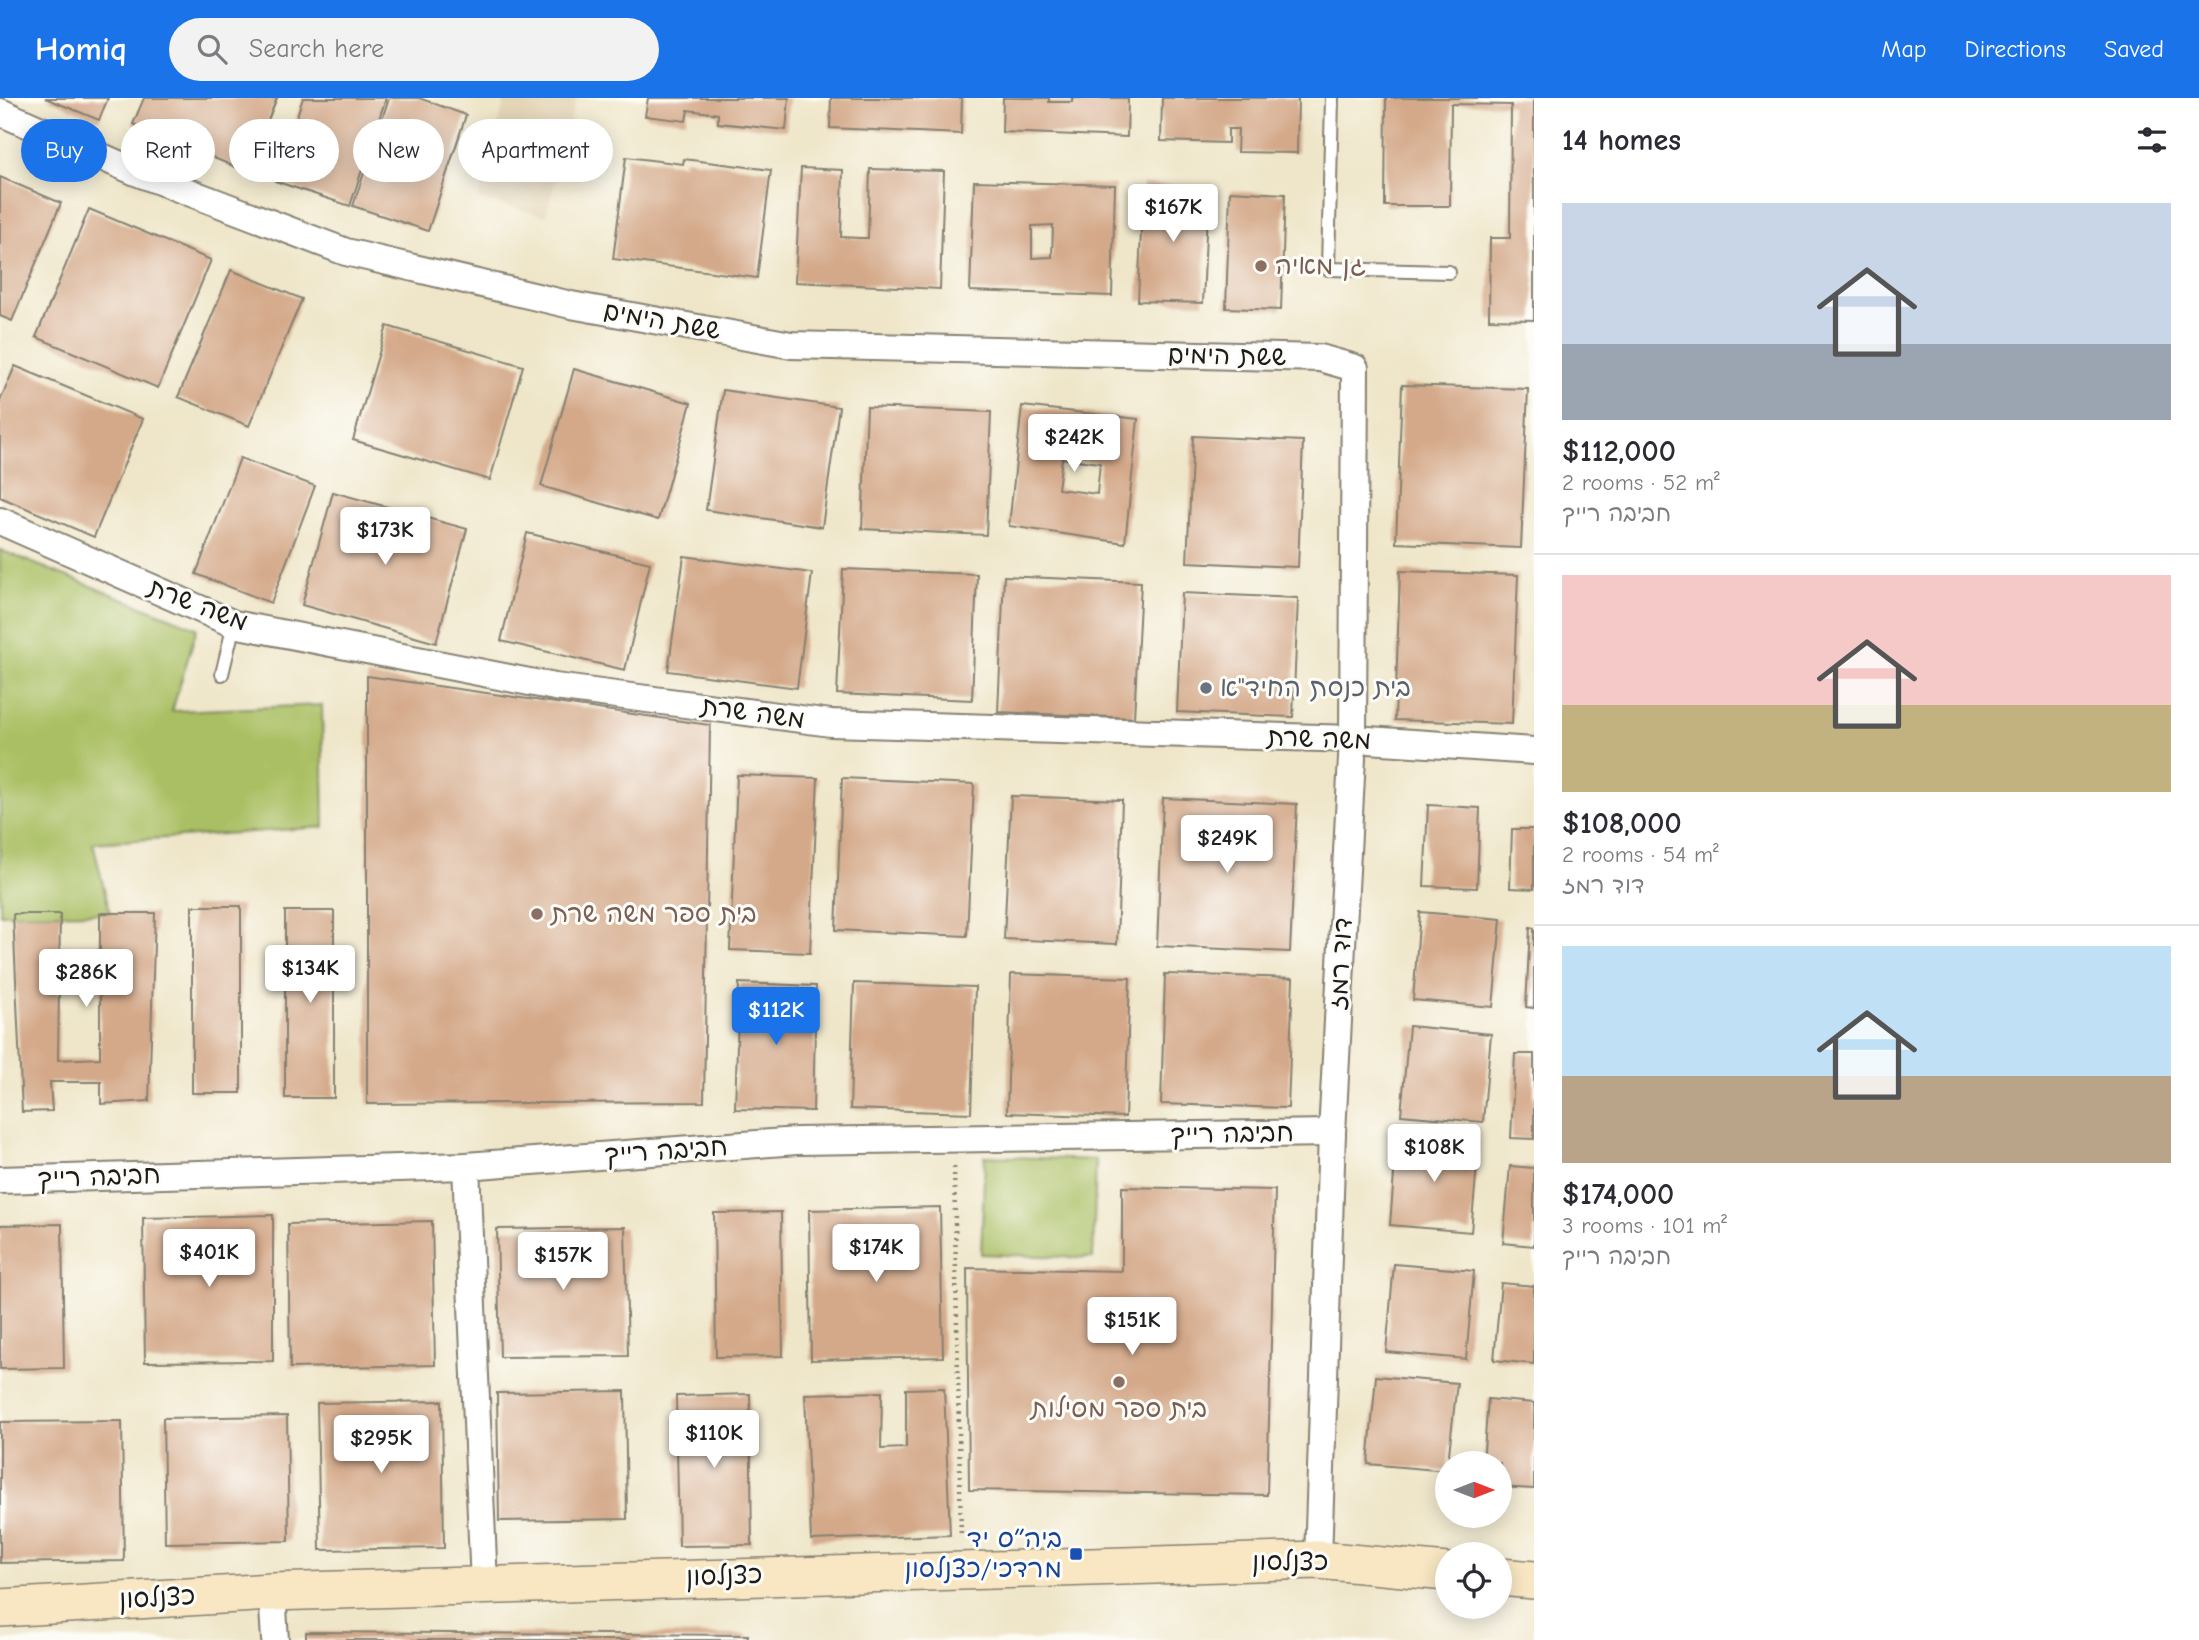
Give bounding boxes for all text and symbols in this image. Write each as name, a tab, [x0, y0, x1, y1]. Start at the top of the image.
search box	[169, 18, 659, 81]
text: Homiq	[35, 30, 127, 68]
icon: search	[193, 30, 231, 68]
text: Search here	[249, 34, 384, 64]
text: Map	[1881, 35, 1927, 63]
text: Directions	[1965, 35, 2066, 63]
text: Saved	[2104, 35, 2164, 63]
chip: Buy	[21, 119, 107, 182]
chip: Rent	[121, 119, 215, 182]
chip: Filters	[229, 119, 339, 182]
chip: New	[353, 119, 444, 182]
chip: Apartment	[458, 119, 613, 182]
icon: filters	[2133, 121, 2171, 159]
text: 14 homes	[1562, 123, 1681, 158]
pin: $167K	[1124, 184, 1222, 244]
text: $167K	[1144, 193, 1202, 220]
icon: home	[1804, 249, 1930, 375]
place label: גן מאיה	[1275, 251, 1366, 281]
marker: גן מאיה	[1253, 258, 1269, 274]
street label: ששת הימים	[601, 296, 723, 346]
street label: ששת הימים	[1167, 340, 1287, 372]
pin: $242K	[1025, 414, 1123, 474]
text: $242K	[1044, 423, 1104, 450]
text: $112,000	[1562, 434, 1676, 469]
text: 2 rooms · 52 m²	[1562, 469, 1720, 496]
text: חביבה רייך	[1562, 500, 1671, 527]
pin: $173K	[336, 508, 434, 567]
text: $173K	[356, 516, 414, 543]
street label: משה שרת	[142, 572, 252, 638]
icon: home	[1804, 621, 1930, 747]
place label: בית כנסת החיד"א	[1220, 673, 1411, 703]
marker: בית כנסת החיד"א	[1198, 680, 1214, 696]
street label: משה שרת	[697, 691, 807, 735]
street label: משה שרת	[1264, 722, 1372, 756]
text: $108,000	[1562, 806, 1682, 841]
pin: $249K	[1178, 816, 1276, 875]
text: $249K	[1197, 824, 1257, 851]
text: 2 rooms · 54 m²	[1562, 841, 1719, 868]
text: דוד רמז	[1562, 872, 1644, 899]
place label: בית ספר משה שרת	[549, 899, 757, 929]
marker: בית ספר משה שרת	[529, 906, 545, 922]
street label: דוד רמז	[1324, 917, 1358, 1011]
pin: $134K	[261, 946, 359, 1005]
pin: $286K	[37, 950, 135, 1009]
text: $134K	[281, 954, 339, 981]
text: $286K	[55, 958, 117, 985]
pin: $112K	[727, 988, 825, 1047]
icon: home	[1804, 992, 1930, 1118]
text: $112K	[748, 996, 804, 1023]
street label: חביבה רייך	[1170, 1118, 1294, 1151]
pin: $108K	[1385, 1124, 1483, 1184]
street label: חביבה רייך	[603, 1132, 729, 1171]
text: $108K	[1404, 1133, 1464, 1160]
street label: חביבה רייך	[37, 1160, 161, 1195]
text: $174,000	[1562, 1177, 1674, 1212]
text: 3 rooms · 101 m²	[1562, 1212, 1727, 1239]
pin: $174K	[827, 1224, 925, 1284]
pin: $401K	[160, 1230, 258, 1289]
pin: $157K	[514, 1232, 612, 1292]
text: $174K	[848, 1233, 904, 1260]
text: $401K	[179, 1238, 239, 1265]
text: $157K	[534, 1241, 592, 1268]
text: חביבה רייך	[1562, 1243, 1671, 1270]
pin: $151K	[1083, 1298, 1181, 1357]
text: $151K	[1103, 1306, 1161, 1333]
marker: בית ספר מסילות	[1111, 1374, 1127, 1390]
place label: בית ספר מסילות	[1029, 1394, 1207, 1424]
pin: $110K	[665, 1410, 763, 1470]
pin: $295K	[332, 1416, 430, 1475]
text: $110K	[685, 1419, 743, 1446]
text: $295K	[350, 1424, 412, 1451]
north arrow	[1435, 1451, 1512, 1528]
map controls	[1435, 1451, 1512, 1619]
place label: ביה״ס יד מרדכי/כצנלסון	[904, 1524, 1062, 1584]
button: locate	[1435, 1542, 1512, 1619]
marker: ביה״ס יד מרדכי/כצנלסון	[1068, 1546, 1084, 1562]
street label: כצנלסון	[1252, 1547, 1328, 1577]
street label: כצנלסון	[685, 1560, 763, 1592]
street label: כצנלסון	[118, 1581, 196, 1615]

